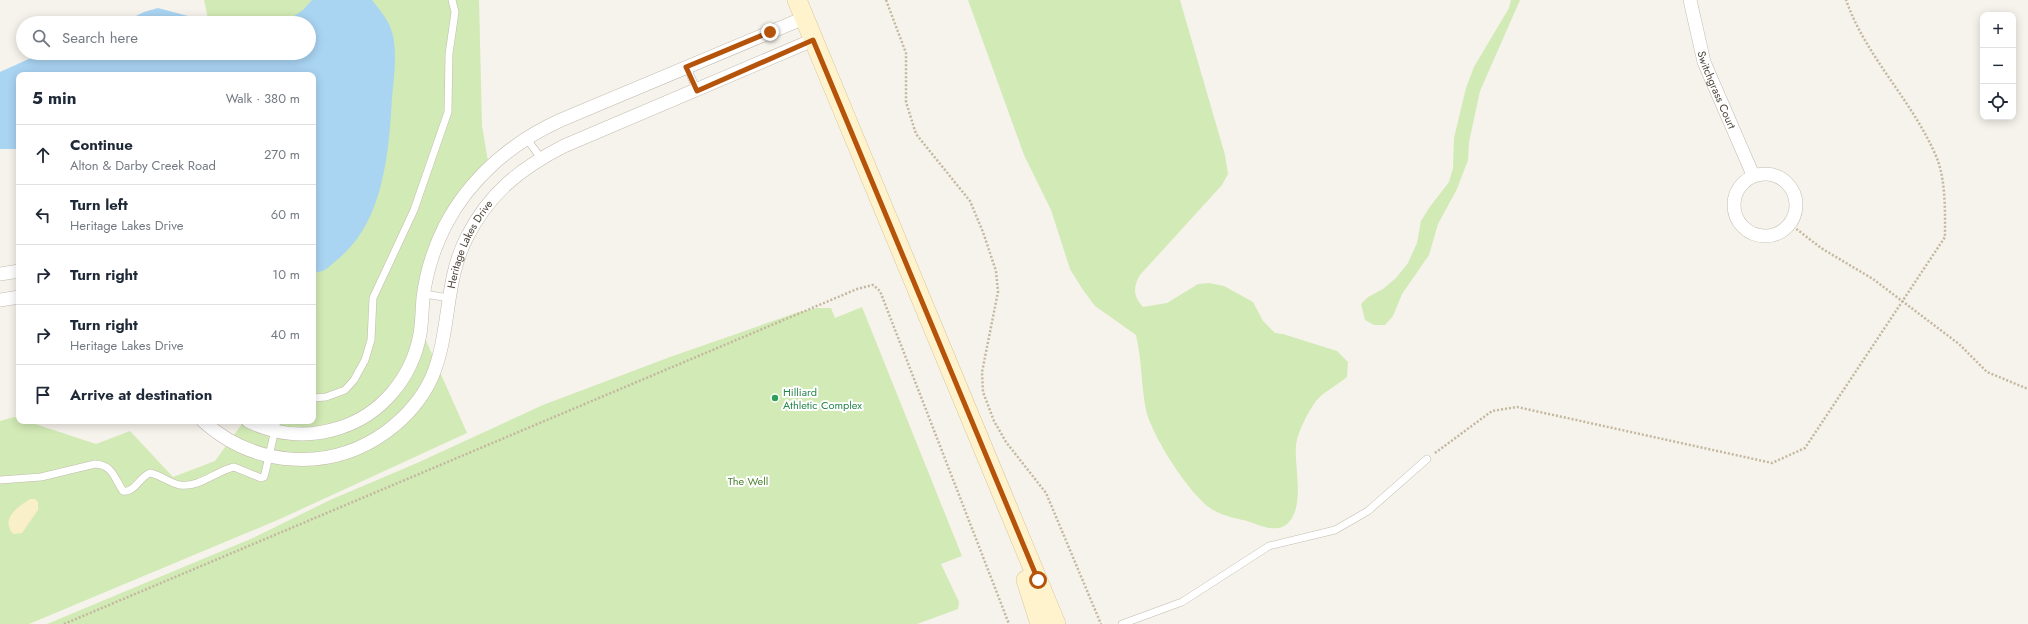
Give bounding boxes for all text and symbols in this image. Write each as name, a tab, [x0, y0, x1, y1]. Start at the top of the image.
map controls	[1980, 12, 2016, 120]
button: +	[1980, 12, 2016, 48]
search box	[16, 16, 316, 60]
route end	[761, 23, 779, 41]
icon: search	[30, 27, 52, 49]
text: Search here	[62, 27, 138, 49]
button: −	[1980, 48, 2016, 84]
street label: Switchgrass Court	[1694, 49, 1740, 132]
button: locate	[1980, 84, 2016, 120]
text: 5 min	[32, 86, 76, 110]
text: Walk · 380 m	[226, 89, 300, 108]
text: Continue	[70, 134, 133, 156]
icon: ahead	[32, 144, 54, 166]
text: 270 m	[264, 145, 300, 164]
text: Alton & Darby Creek Road	[70, 156, 216, 175]
text: Turn left	[70, 194, 128, 216]
street label: Heritage Lakes Drive	[443, 196, 496, 290]
icon: left	[32, 204, 54, 226]
text: 60 m	[271, 205, 300, 224]
text: Heritage Lakes Drive	[70, 216, 184, 235]
icon: right	[32, 264, 54, 286]
text: Turn right	[70, 264, 138, 286]
text: 10 m	[272, 265, 300, 284]
text: Turn right	[70, 314, 138, 336]
icon: right	[32, 324, 54, 346]
text: 40 m	[271, 325, 300, 344]
text: Heritage Lakes Drive	[70, 336, 184, 355]
icon: arrive	[32, 384, 54, 406]
text: Arrive at destination	[70, 384, 212, 406]
place label: Hilliard Athletic Complex	[783, 384, 862, 413]
marker: Hilliard Athletic Complex	[770, 393, 780, 403]
park label: The Well	[728, 473, 768, 489]
route start	[1029, 571, 1047, 589]

